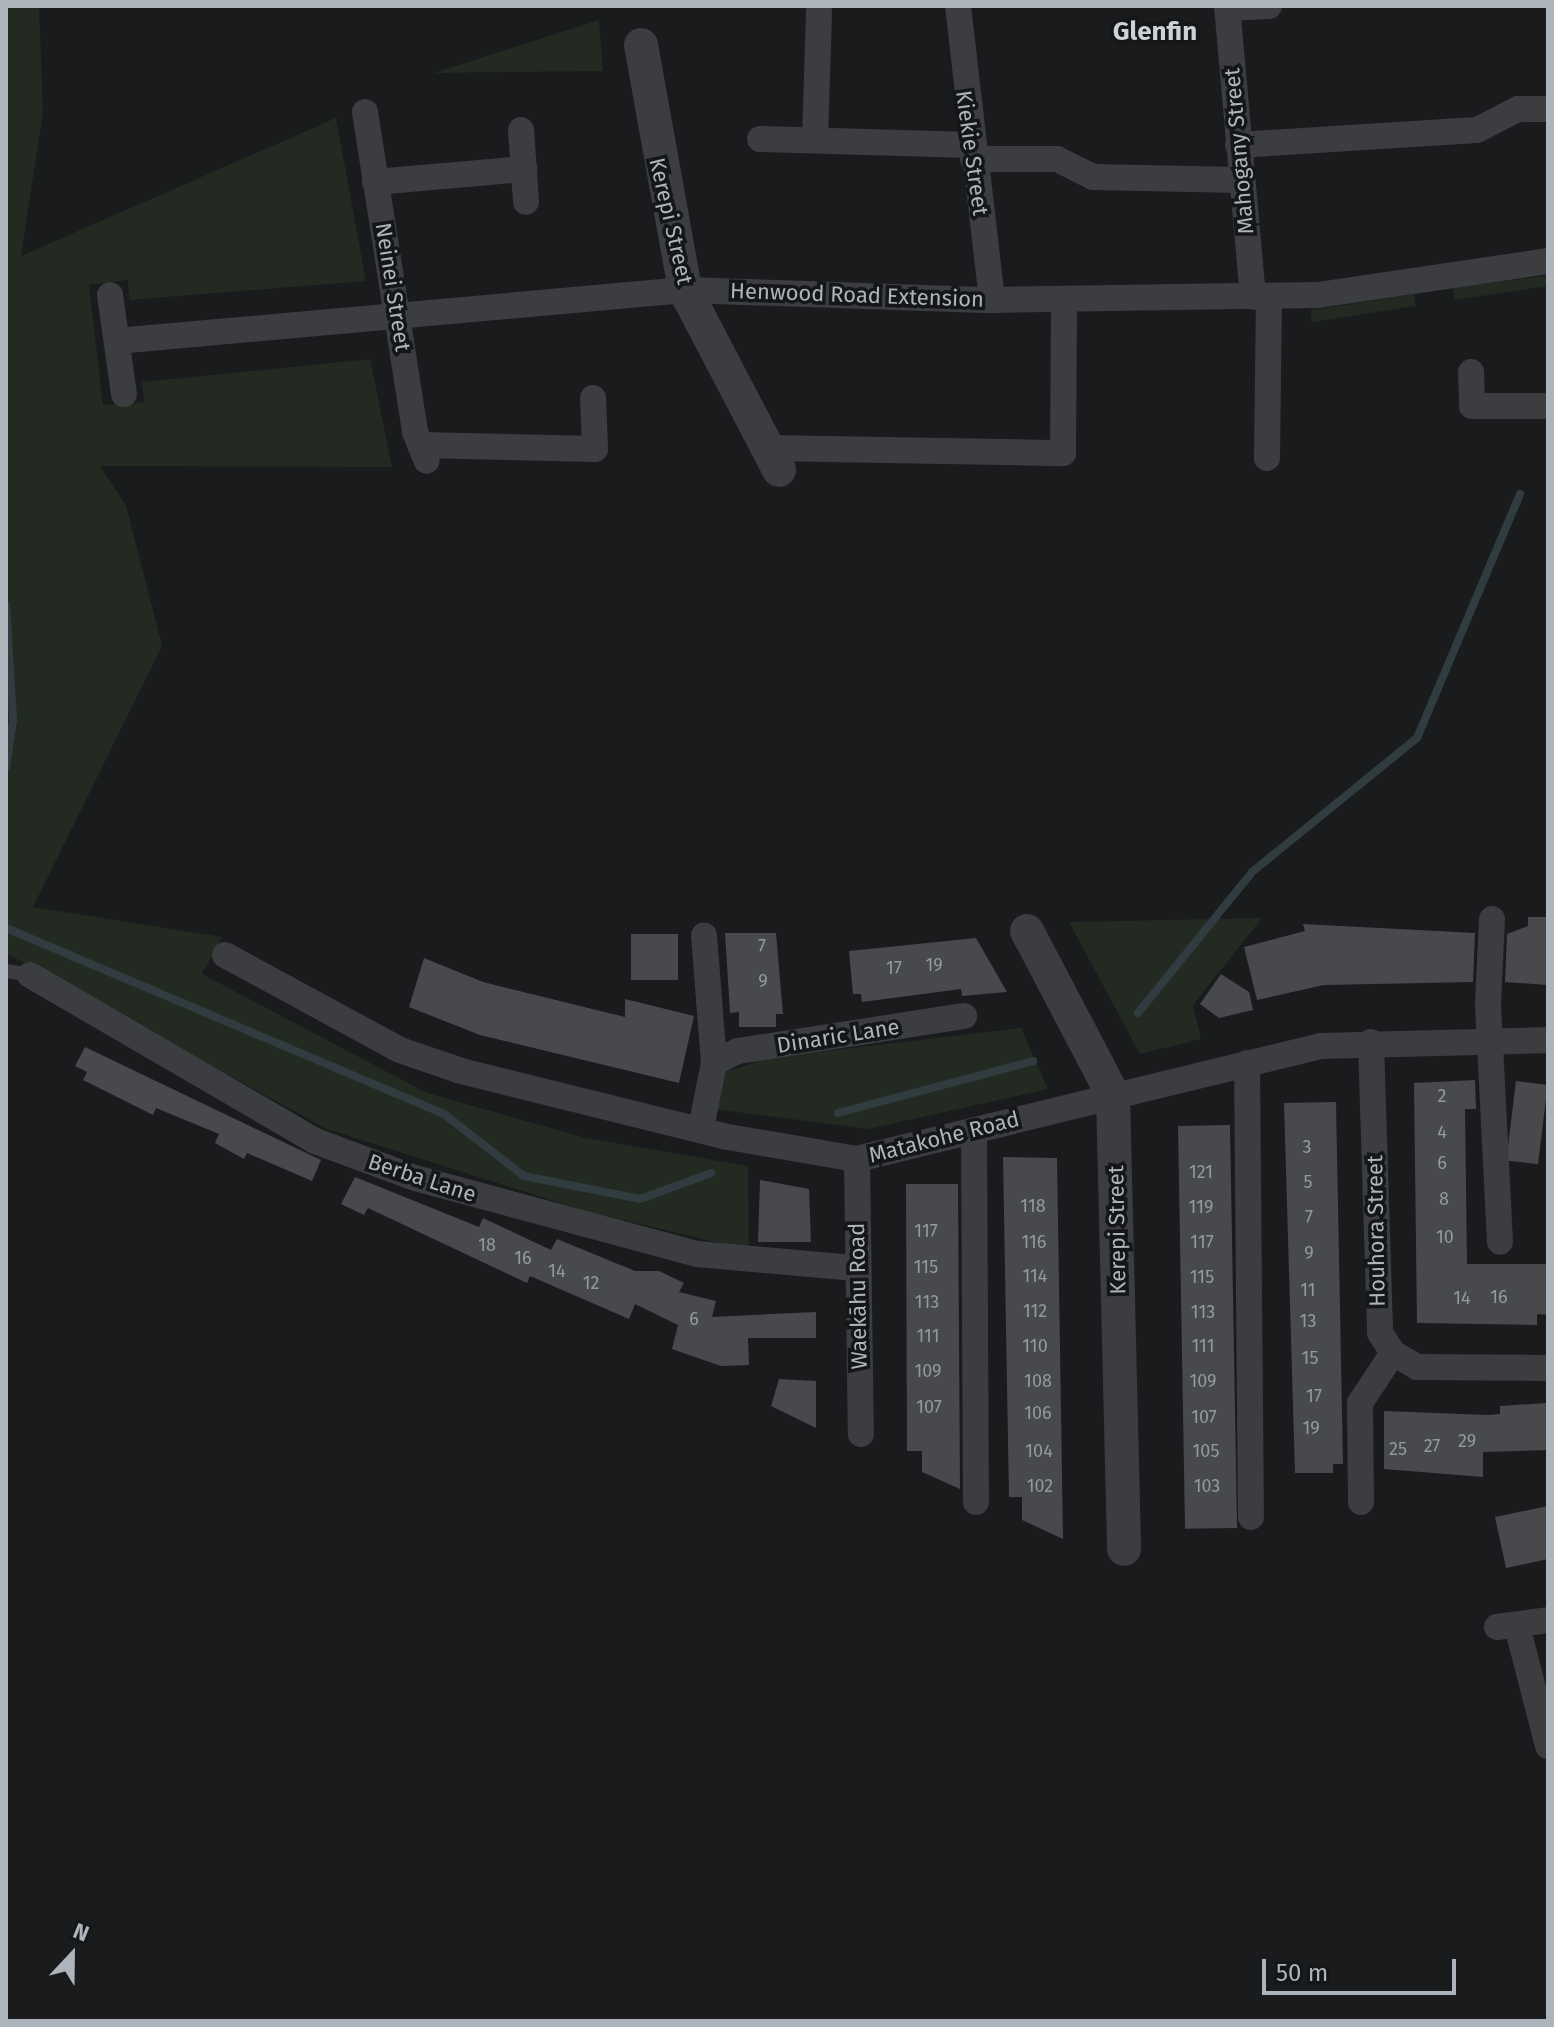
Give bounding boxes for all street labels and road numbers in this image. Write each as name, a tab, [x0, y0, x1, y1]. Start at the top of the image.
street label: Mahogany Street	[1219, 67, 1259, 235]
street label: Kiekie Street	[950, 89, 994, 217]
street label: Kerepi Street	[644, 155, 698, 287]
street label: Neinei Street	[370, 221, 416, 353]
street label: Henwood Road Extension	[730, 277, 984, 313]
street label: Dinaric Lane	[775, 1013, 901, 1059]
street label: Matakohe Road	[866, 1106, 1022, 1168]
street label: Berba Lane	[365, 1148, 479, 1208]
street label: Houhora Street	[1361, 1155, 1391, 1307]
street label: Kerepi Street	[1103, 1165, 1131, 1295]
street label: Waekāhu Road	[844, 1222, 872, 1370]

